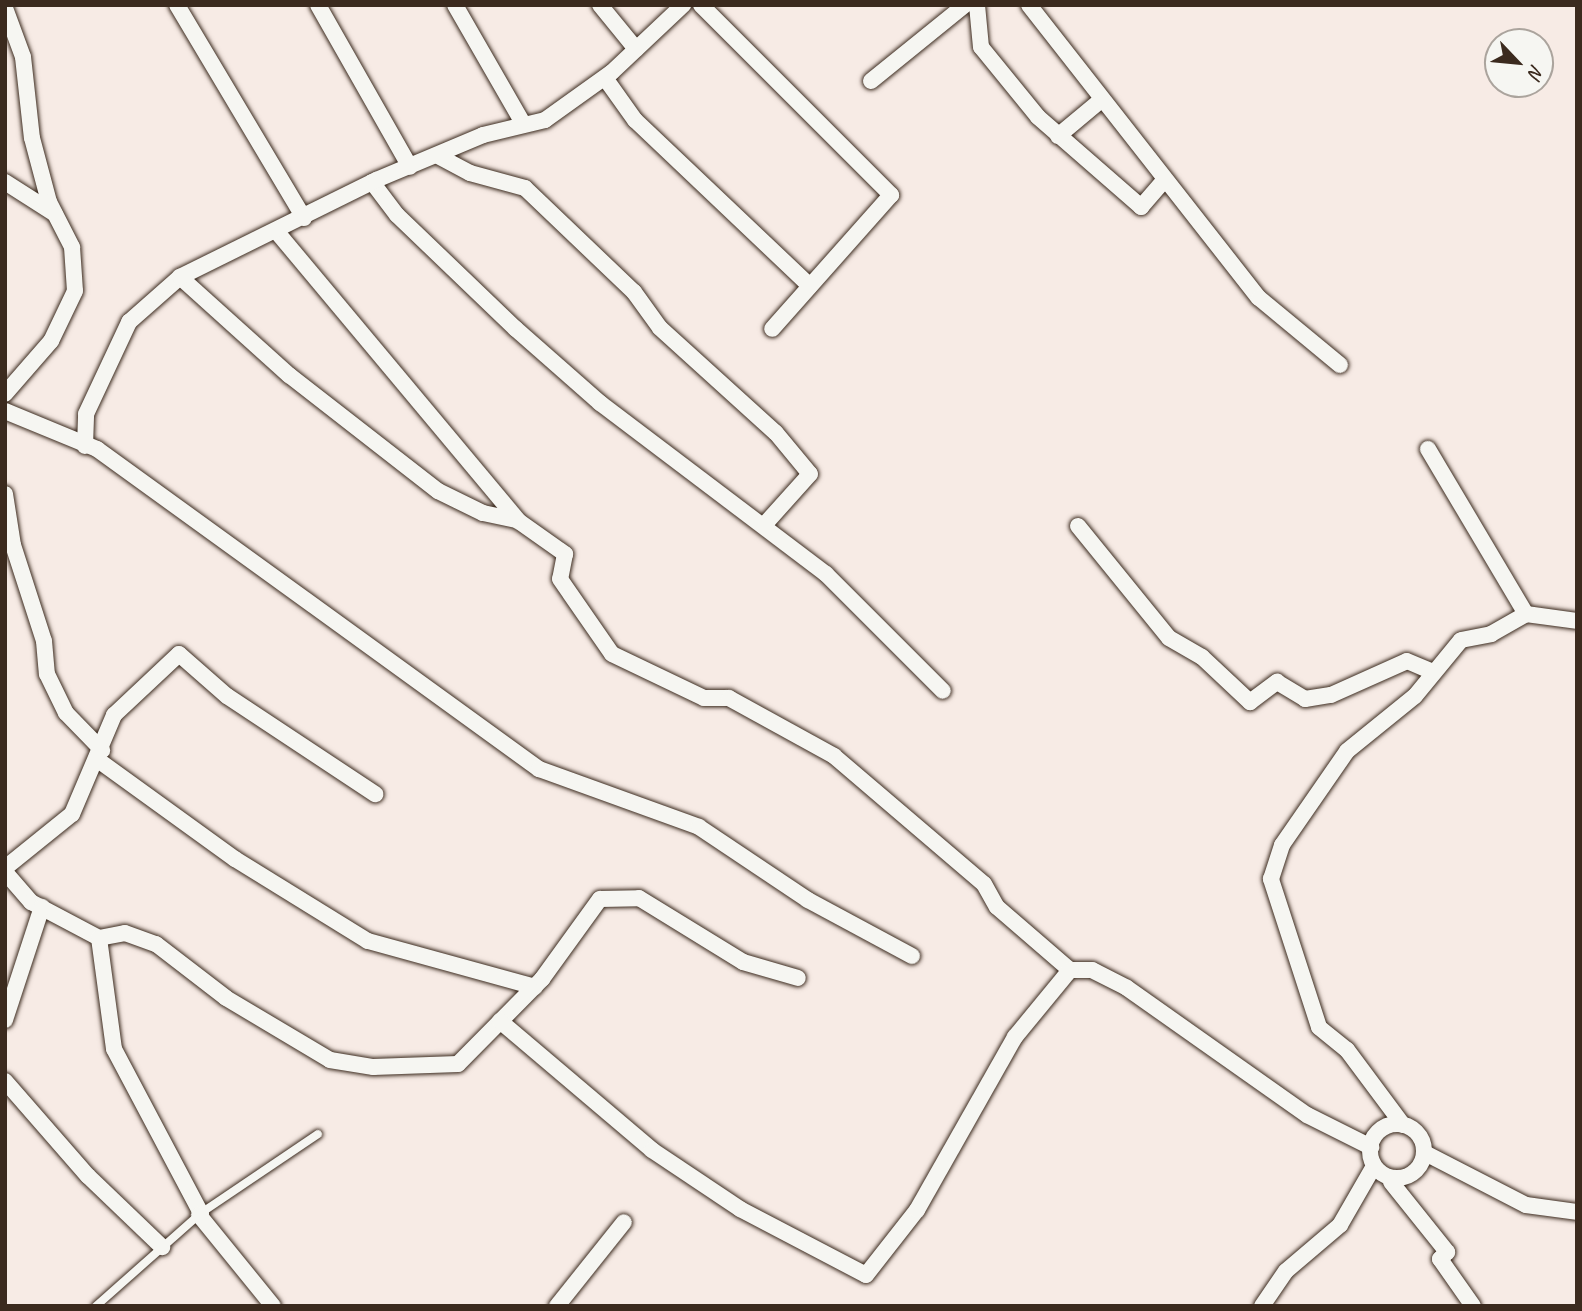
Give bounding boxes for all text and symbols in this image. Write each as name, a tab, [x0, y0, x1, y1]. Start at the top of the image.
north arrow	[1484, 28, 1554, 98]
text: N	[1523, 61, 1549, 82]

